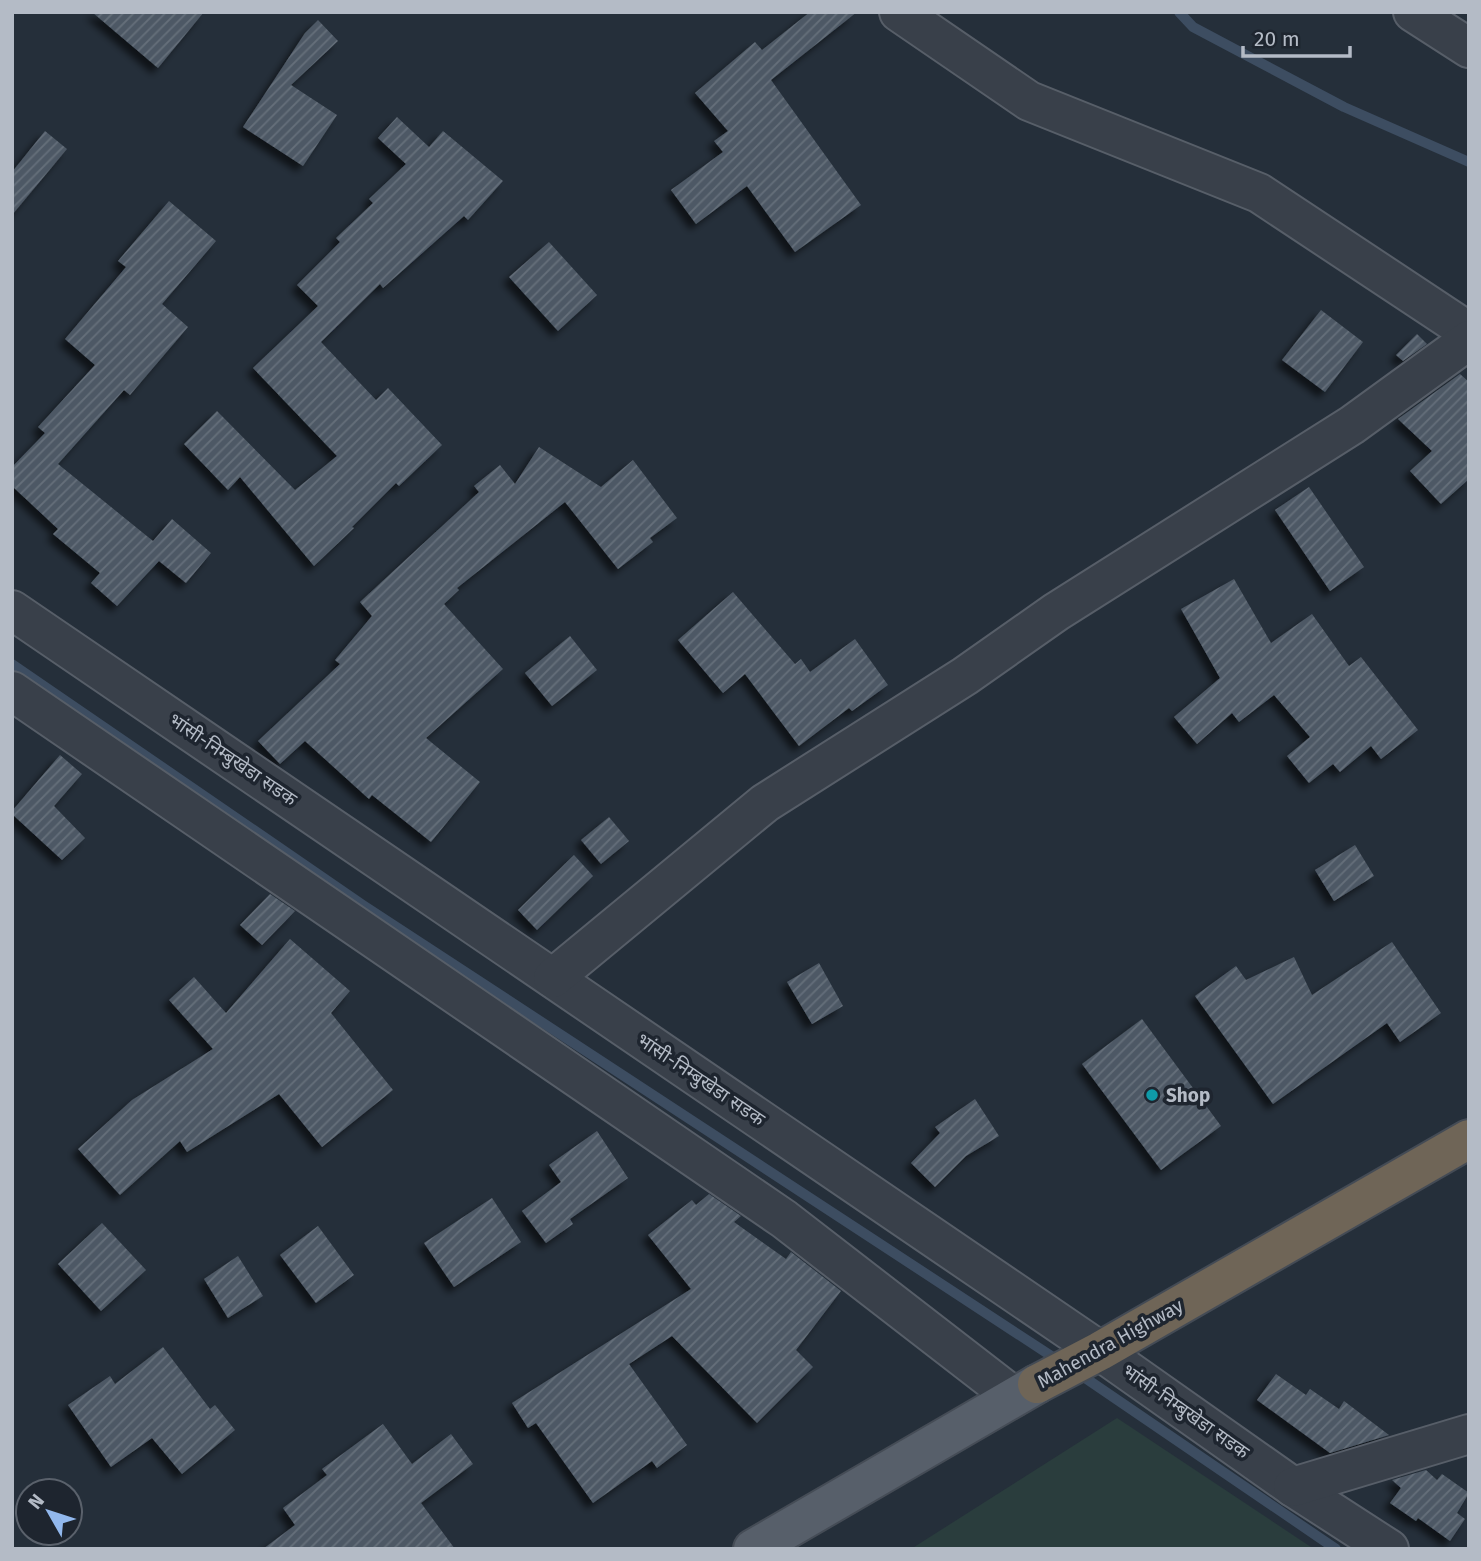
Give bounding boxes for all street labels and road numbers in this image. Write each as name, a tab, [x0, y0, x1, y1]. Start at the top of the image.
street label: भांसी-निम्बुखेडा सडक	[164, 708, 301, 812]
street label: भांसी-निम्बुखेडा सडक	[632, 1028, 769, 1132]
street label: Mahendra Highway	[1033, 1293, 1188, 1393]
street label: भांसी-निम्बुखेडा सडक	[1117, 1359, 1254, 1465]

